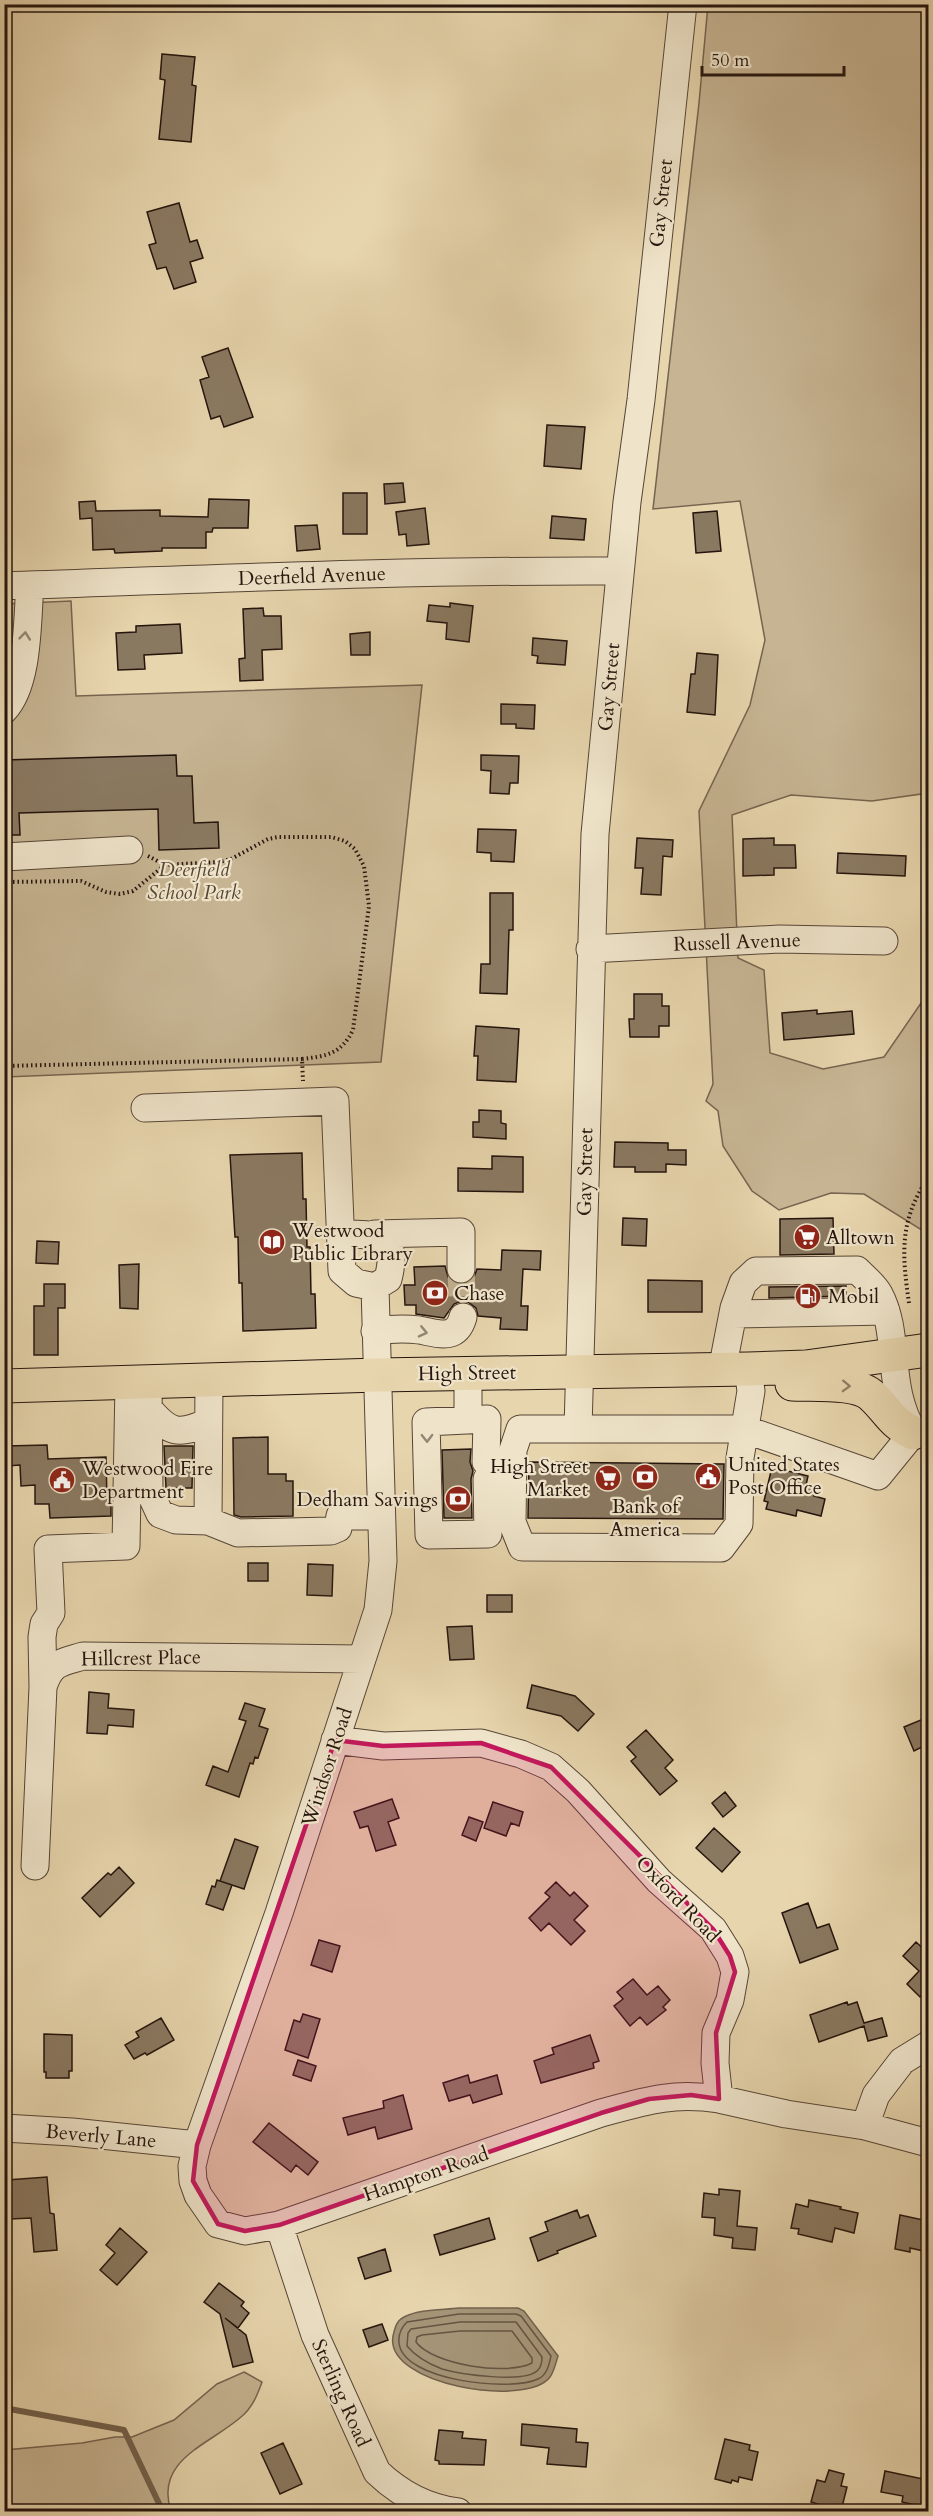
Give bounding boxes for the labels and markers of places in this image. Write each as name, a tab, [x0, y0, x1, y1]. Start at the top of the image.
place label: Westwood Public Library	[291, 1217, 413, 1267]
supermarket icon: Alltown	[792, 1222, 822, 1252]
place label: Alltown	[826, 1224, 896, 1251]
library icon: Westwood Public Library	[257, 1227, 287, 1257]
bank icon: Chase	[420, 1278, 450, 1308]
place label: Chase	[454, 1280, 505, 1307]
fuel station icon: Mobil	[793, 1281, 823, 1311]
place label: Mobil	[828, 1283, 879, 1310]
place label: United States Post Office	[728, 1451, 840, 1501]
place label: High Street Market	[490, 1453, 589, 1503]
place label: Westwood Fire Department	[81, 1455, 213, 1505]
public building icon: United States Post Office	[693, 1461, 723, 1491]
bank icon: Bank of America	[630, 1462, 660, 1492]
supermarket icon: High Street Market	[593, 1463, 623, 1493]
public building icon: Westwood Fire Department	[47, 1465, 77, 1495]
bank icon: Dedham Savings	[443, 1484, 473, 1514]
place label: Dedham Savings	[296, 1486, 438, 1513]
place label: Bank of America	[610, 1493, 681, 1543]

